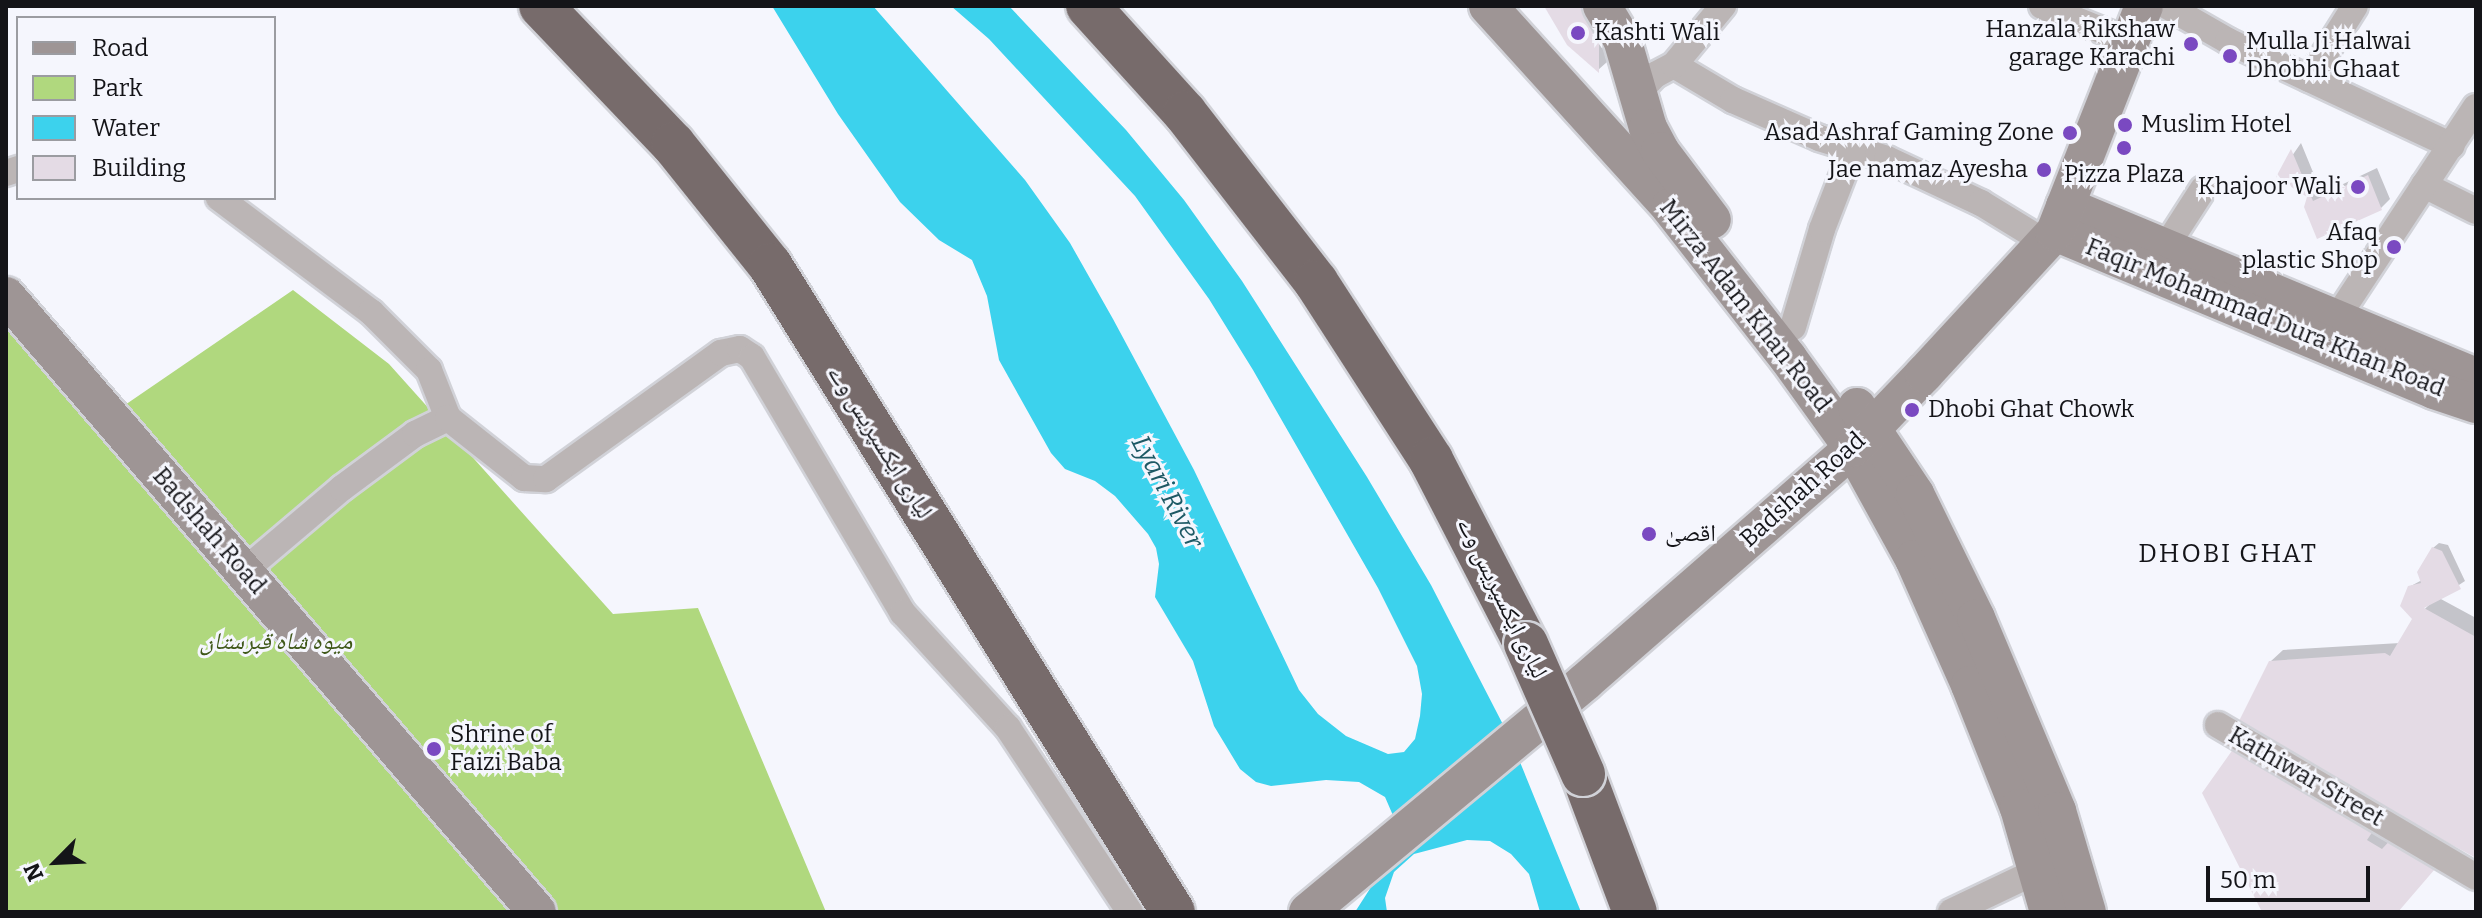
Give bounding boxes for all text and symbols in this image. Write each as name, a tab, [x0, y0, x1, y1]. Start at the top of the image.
legend	[16, 16, 276, 200]
place label: Hanzala Rikshaw garage Karachi	[1985, 16, 2175, 72]
place label: Kashti Wali	[1594, 19, 1720, 47]
marker: Kashti Wali	[1569, 24, 1587, 42]
place label: Mulla Ji Halwai Dhobhi Ghaat	[2246, 28, 2411, 84]
text: Road	[92, 34, 148, 62]
marker: Hanzala Rikshaw garage Karachi	[2182, 35, 2200, 53]
marker: Mulla Ji Halwai Dhobhi Ghaat	[2221, 47, 2239, 65]
text: Park	[92, 74, 143, 102]
place label: Muslim Hotel	[2141, 111, 2291, 139]
text: Water	[92, 114, 160, 142]
marker: Muslim Hotel	[2116, 116, 2134, 134]
place label: Asad Ashraf Gaming Zone	[1764, 119, 2054, 147]
marker: Asad Ashraf Gaming Zone	[2061, 124, 2079, 142]
marker: Pizza Plaza	[2115, 139, 2133, 157]
text: Building	[92, 154, 186, 182]
place label: Jae namaz Ayesha	[1828, 156, 2028, 184]
marker: Jae namaz Ayesha	[2035, 161, 2053, 179]
place label: Pizza Plaza	[2064, 161, 2184, 189]
place label: Khajoor Wali	[2198, 173, 2342, 201]
marker: Khajoor Wali	[2349, 178, 2367, 196]
street label: Mirza Adam Khan Road	[1653, 194, 1837, 418]
place label: Afaq plastic Shop	[2242, 219, 2378, 275]
street label: Faqir Mohammad Dura Khan Road	[2081, 233, 2449, 403]
marker: Afaq plastic Shop	[2385, 238, 2403, 256]
street label: لیاری ایکسپریس وے	[821, 360, 939, 524]
place label: Dhobi Ghat Chowk	[1928, 396, 2134, 424]
marker: Dhobi Ghat Chowk	[1903, 401, 1921, 419]
street label: Badshah Road	[1735, 426, 1871, 554]
water label: Lyari River	[1124, 430, 1210, 554]
street label: Badshah Road	[146, 462, 272, 600]
street label: لیاری ایکسپریس وے	[1451, 513, 1553, 683]
place label: اقصیٰ	[1665, 520, 1716, 548]
marker: اقصیٰ	[1640, 525, 1658, 543]
district label: DHOBI GHAT	[2138, 538, 2318, 570]
park label: میوہ شاہ قبرستان	[200, 628, 352, 656]
place label: Shrine of Faizi Baba	[450, 721, 562, 777]
street label: Kathiwar Street	[2223, 721, 2389, 833]
marker: Shrine of Faizi Baba	[425, 740, 443, 758]
north arrow	[16, 822, 96, 902]
scale bar	[2210, 850, 2374, 900]
text: N	[18, 859, 49, 885]
text: 50 m	[2220, 866, 2276, 894]

